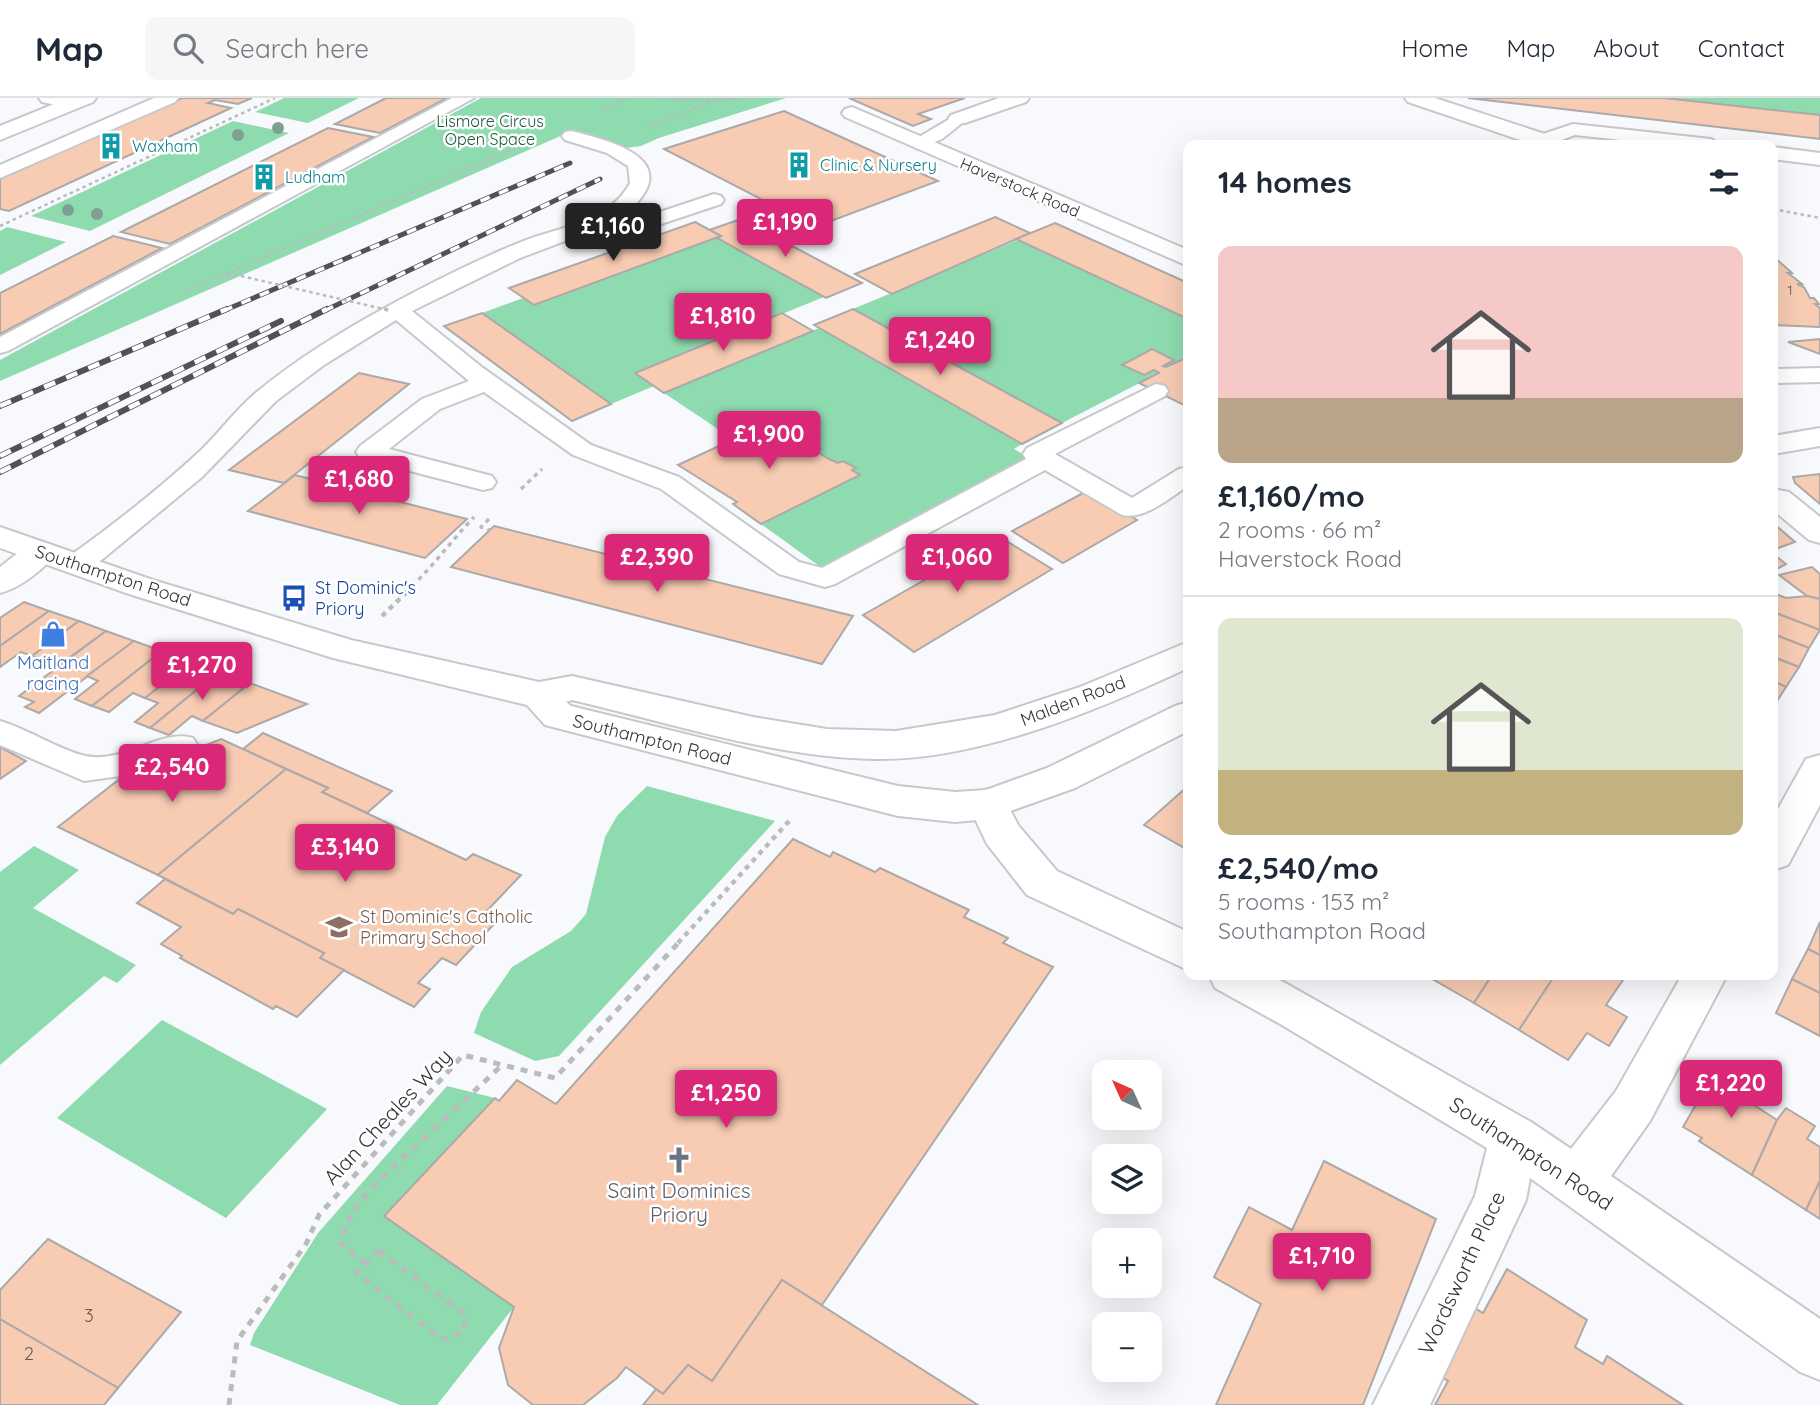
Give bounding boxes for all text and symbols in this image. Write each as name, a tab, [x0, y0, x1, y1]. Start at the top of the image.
search box	[145, 17, 635, 80]
text: Map	[35, 28, 103, 69]
icon: search	[169, 29, 207, 67]
text: Search here	[225, 32, 369, 65]
text: Home	[1401, 33, 1468, 63]
text: Map	[1506, 33, 1555, 63]
text: About	[1593, 33, 1660, 63]
text: Contact	[1698, 33, 1785, 63]
park label: Lismore Circus Open Space	[436, 111, 544, 149]
building icon: Waxham	[96, 131, 126, 161]
place label: Waxham	[132, 136, 198, 156]
building icon: Clinic & Nursery	[784, 150, 814, 180]
street label: Haverstock Road	[957, 153, 1083, 221]
place label: Clinic & Nursery	[820, 155, 937, 175]
building icon: Ludham	[249, 162, 279, 192]
text: 14 homes	[1218, 163, 1352, 201]
icon: filters	[1705, 163, 1743, 201]
place label: Ludham	[285, 167, 346, 187]
pin: £1,190	[728, 200, 842, 259]
pin: £1,160	[556, 204, 670, 263]
text: £1,190	[753, 207, 817, 236]
text: £1,160	[581, 211, 645, 240]
house number: 1	[1787, 281, 1793, 299]
icon: home	[1418, 292, 1544, 418]
pin: £1,810	[666, 294, 780, 353]
text: £1,810	[690, 301, 756, 330]
pin: £1,240	[883, 317, 997, 377]
text: £1,240	[905, 325, 975, 354]
pin: £1,900	[712, 412, 826, 471]
text: £1,900	[734, 419, 804, 448]
pin: £1,680	[302, 456, 416, 516]
text: £1,680	[324, 464, 394, 493]
text: £1,160/mo	[1218, 477, 1365, 515]
text: 2 rooms · 66 m²	[1218, 515, 1381, 544]
pin: £2,390	[600, 534, 714, 594]
pin: £1,060	[900, 534, 1014, 594]
street label: Southampton Road	[32, 539, 194, 612]
text: £2,390	[620, 542, 694, 571]
text: £1,060	[922, 542, 992, 571]
text: Haverstock Road	[1218, 544, 1402, 573]
place label: St Dominic's Priory	[315, 576, 416, 620]
bus stop icon: St Dominic's Priory	[279, 583, 309, 613]
shop icon: Maitland racing	[38, 619, 68, 649]
pin: £1,270	[145, 642, 259, 702]
text: £1,270	[167, 650, 237, 679]
place label: Maitland racing	[17, 651, 89, 695]
icon: home	[1418, 664, 1544, 790]
street label: Malden Road	[1017, 670, 1129, 731]
street label: Southampton Road	[570, 709, 734, 770]
pin: £2,540	[115, 744, 229, 804]
text: £2,540	[135, 752, 209, 781]
pin: £3,140	[288, 824, 402, 884]
text: £3,140	[311, 832, 379, 861]
text: £2,540/mo	[1218, 849, 1379, 887]
text: 5 rooms · 153 m²	[1218, 887, 1389, 916]
place label: St Dominic's Catholic Primary School	[360, 905, 533, 949]
school or university icon: St Dominic's Catholic Primary School	[324, 912, 354, 942]
text: Southampton Road	[1218, 916, 1426, 945]
street label: Alan Cheales Way	[318, 1043, 457, 1190]
north arrow	[1092, 1060, 1162, 1130]
map controls	[1092, 1060, 1162, 1382]
pin: £1,220	[1674, 1060, 1788, 1120]
text: £1,220	[1696, 1068, 1766, 1097]
pin: £1,250	[669, 1070, 783, 1130]
text: £1,250	[691, 1078, 761, 1107]
street label: Southampton Road	[1445, 1091, 1618, 1216]
button: layers	[1092, 1144, 1162, 1214]
church icon: Saint Dominics Priory	[664, 1145, 694, 1175]
place label: Saint Dominics Priory	[608, 1177, 750, 1227]
street label: Wordsworth Place	[1412, 1187, 1510, 1358]
button: +	[1092, 1228, 1162, 1298]
pin: £1,710	[1265, 1234, 1379, 1293]
text: £1,710	[1289, 1241, 1355, 1270]
house number: 3	[84, 1304, 94, 1327]
button: −	[1092, 1312, 1162, 1382]
house number: 2	[24, 1342, 34, 1365]

